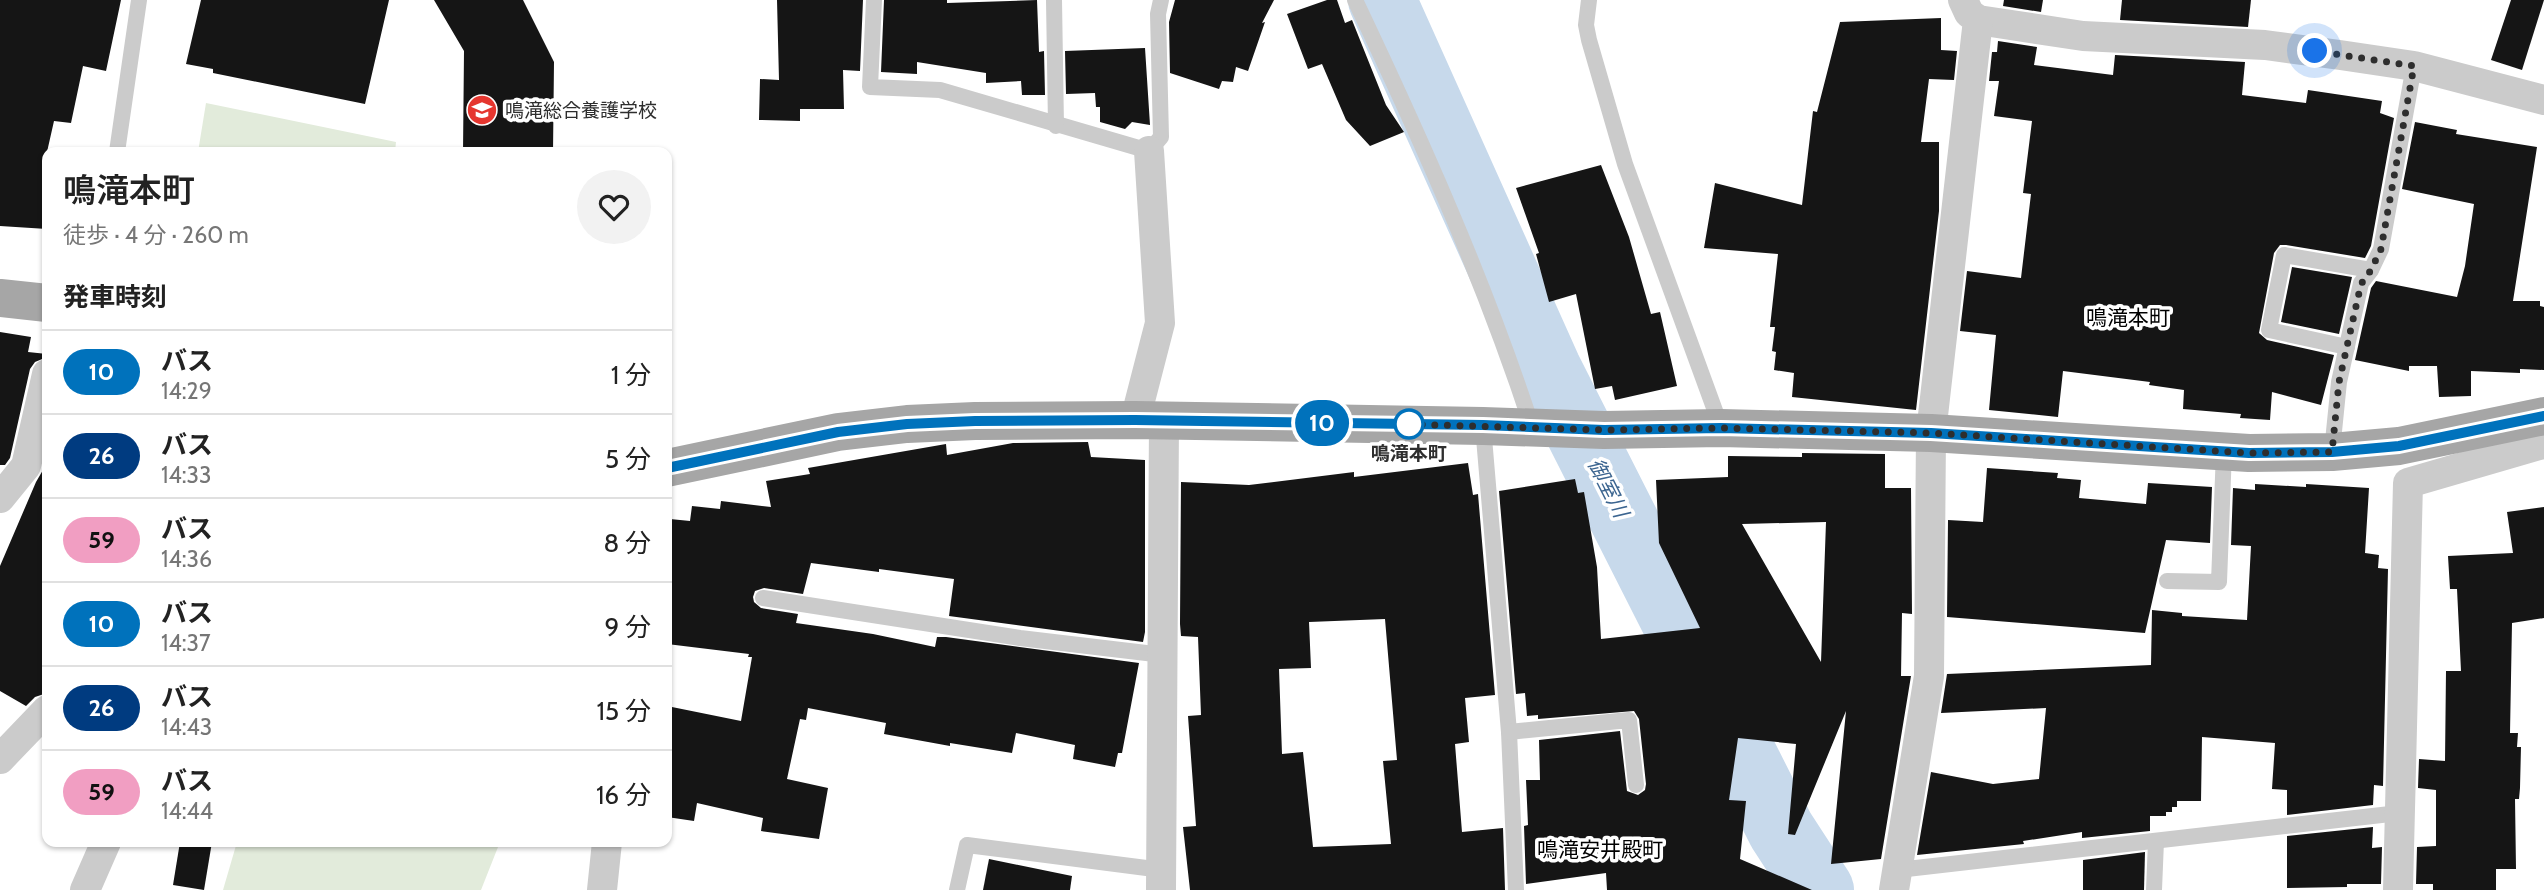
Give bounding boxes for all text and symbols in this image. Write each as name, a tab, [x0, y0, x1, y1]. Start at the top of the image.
your location	[2297, 33, 2332, 68]
school or university icon: 鳴滝総合養護学校	[465, 93, 499, 127]
place label: 鳴滝総合養護学校	[505, 99, 657, 122]
text: 鳴滝本町	[63, 170, 195, 210]
button: heart	[577, 170, 651, 244]
text: 徒歩 · 4 分 · 260 m	[63, 221, 249, 249]
text: 発車時刻	[63, 281, 167, 313]
district label: 鳴滝本町	[2086, 305, 2170, 330]
text: バス	[161, 345, 213, 377]
text: 10	[89, 357, 114, 386]
text: 1 分	[611, 359, 651, 391]
text: 14:29	[161, 377, 212, 405]
line badge: 10	[1290, 400, 1354, 446]
text: 10	[1309, 408, 1335, 437]
marker: 鳴滝本町	[1394, 409, 1424, 439]
text: バス	[161, 429, 213, 461]
text: 26	[88, 441, 115, 470]
place label: 鳴滝本町	[1371, 442, 1447, 465]
text: 5 分	[605, 443, 651, 475]
water label: 御室川	[1583, 454, 1635, 523]
text: 14:33	[161, 461, 211, 489]
text: バス	[161, 513, 213, 545]
text: 59	[88, 525, 115, 554]
text: 8 分	[603, 527, 651, 559]
text: 14:36	[161, 545, 212, 573]
text: バス	[161, 597, 213, 629]
text: 10	[89, 609, 114, 638]
text: 9 分	[604, 611, 651, 643]
text: 14:37	[161, 629, 211, 657]
text: バス	[161, 681, 213, 713]
text: 26	[88, 693, 115, 722]
text: 15 分	[597, 695, 651, 727]
text: 14:43	[161, 713, 212, 741]
text: バス	[161, 765, 213, 797]
text: 59	[88, 777, 115, 806]
text: 16 分	[596, 779, 651, 811]
text: 14:44	[161, 797, 213, 825]
district label: 鳴滝安井殿町	[1537, 837, 1663, 862]

